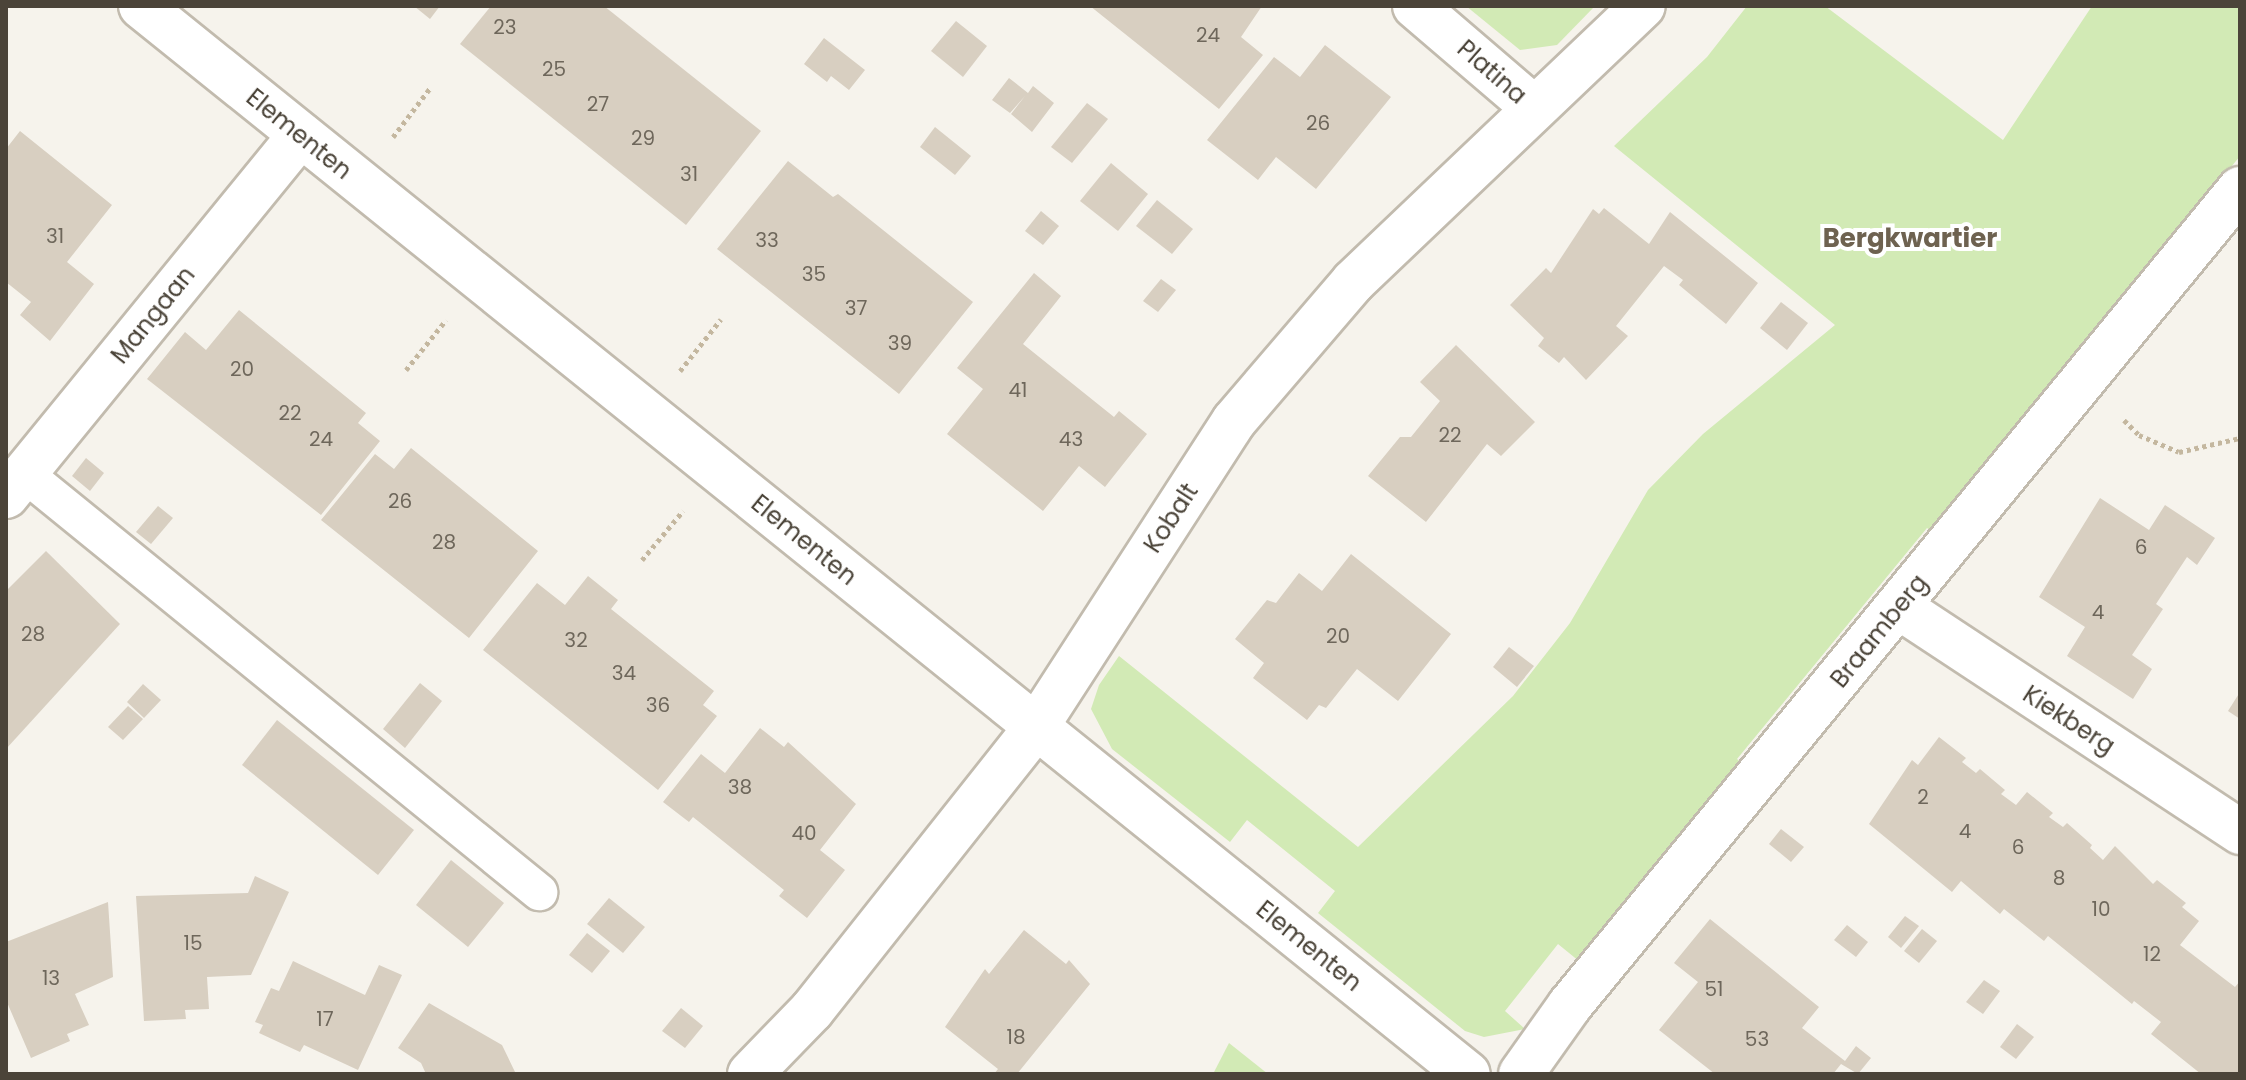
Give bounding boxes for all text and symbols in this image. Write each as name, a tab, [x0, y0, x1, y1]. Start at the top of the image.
house number: 23	[493, 15, 517, 39]
house number: 24	[1196, 23, 1220, 47]
street label: Platina	[1452, 34, 1532, 110]
house number: 25	[542, 57, 566, 81]
street label: Elementen	[241, 83, 357, 185]
house number: 27	[587, 92, 609, 116]
house number: 26	[1306, 111, 1330, 135]
house number: 29	[631, 126, 655, 150]
house number: 31	[680, 162, 698, 186]
district label: Bergkwartier	[1823, 223, 1997, 255]
house number: 31	[46, 224, 64, 248]
house number: 33	[755, 228, 779, 252]
street label: Mangaan	[105, 261, 201, 369]
house number: 35	[802, 262, 826, 286]
house number: 37	[845, 296, 867, 320]
house number: 39	[888, 331, 912, 355]
house number: 20	[230, 357, 254, 381]
house number: 41	[1009, 378, 1027, 402]
house number: 22	[279, 401, 301, 425]
house number: 22	[1439, 423, 1461, 447]
house number: 24	[309, 427, 333, 451]
house number: 43	[1059, 427, 1083, 451]
street label: Kobalt	[1138, 478, 1204, 558]
house number: 26	[388, 489, 412, 513]
street label: Elementen	[746, 489, 862, 591]
house number: 28	[432, 530, 456, 554]
house number: 6	[2135, 535, 2147, 559]
street label: Braamberg	[1825, 569, 1933, 693]
house number: 4	[2092, 600, 2104, 624]
house number: 28	[21, 622, 45, 646]
house number: 20	[1326, 624, 1350, 648]
house number: 32	[564, 628, 588, 652]
house number: 34	[612, 661, 636, 685]
street label: Kiekberg	[2018, 680, 2120, 760]
house number: 36	[646, 693, 670, 717]
house number: 38	[728, 775, 752, 799]
house number: 2	[1917, 785, 1929, 809]
house number: 4	[1959, 819, 1971, 843]
house number: 40	[791, 821, 817, 845]
house number: 6	[2012, 835, 2024, 859]
house number: 8	[2053, 866, 2065, 890]
street label: Elementen	[1251, 895, 1367, 997]
house number: 10	[2092, 897, 2110, 921]
house number: 15	[184, 931, 202, 955]
house number: 12	[2143, 942, 2161, 966]
house number: 13	[42, 966, 60, 990]
house number: 51	[1705, 977, 1723, 1001]
house number: 17	[316, 1007, 334, 1031]
house number: 18	[1006, 1025, 1026, 1049]
house number: 53	[1745, 1027, 1769, 1051]

